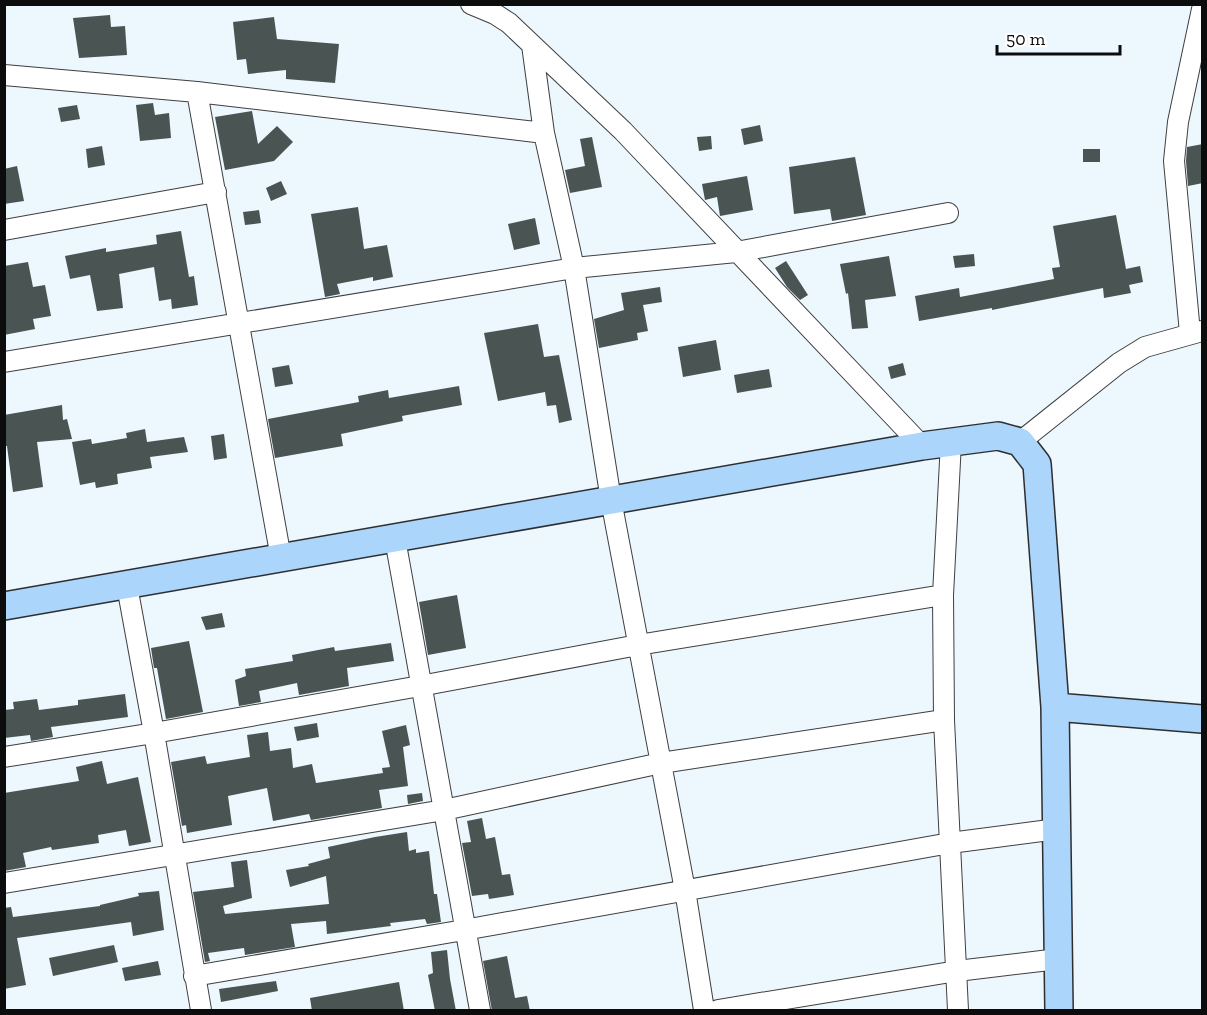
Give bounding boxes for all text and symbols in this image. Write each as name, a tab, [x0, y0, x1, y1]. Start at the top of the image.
scale bar	[997, 18, 1120, 56]
text: 50 m	[1006, 28, 1046, 50]

